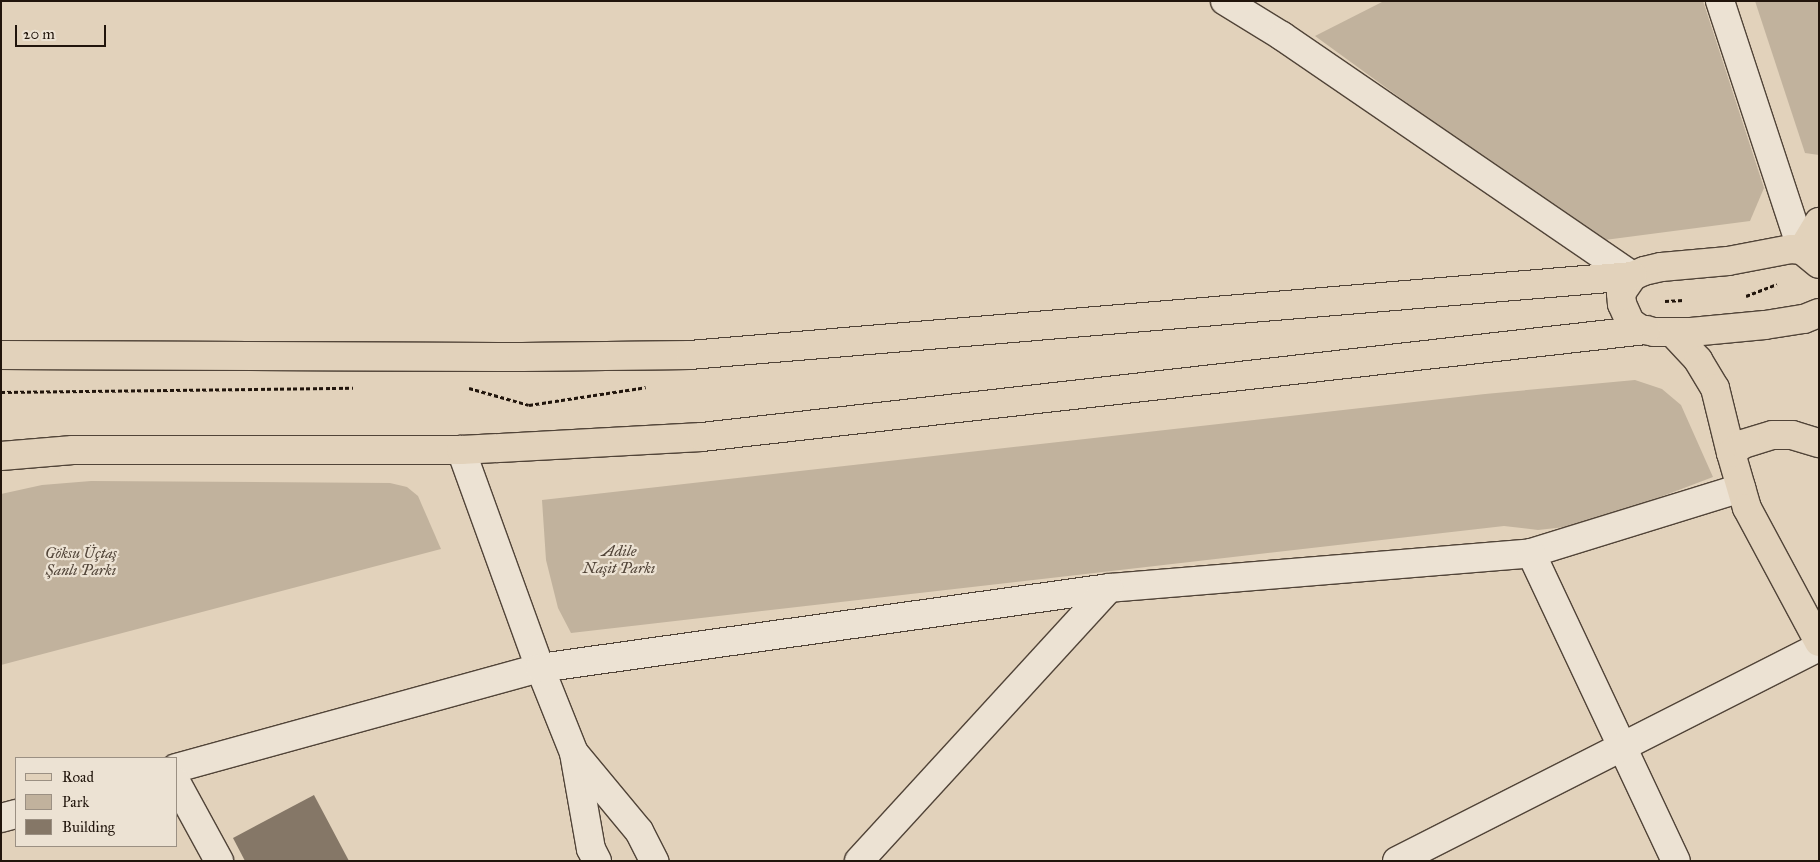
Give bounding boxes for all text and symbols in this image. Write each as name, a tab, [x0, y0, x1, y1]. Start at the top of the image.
scale bar	[18, 15, 109, 47]
text: 20 m	[23, 25, 55, 43]
park label: Adile Naşit Parkı	[583, 542, 655, 577]
park label: Göksu Üçtaş Şanlı Parkı	[45, 544, 117, 579]
legend	[15, 757, 178, 847]
text: Road	[62, 768, 94, 786]
text: Park	[62, 793, 89, 811]
text: Building	[62, 818, 115, 836]

